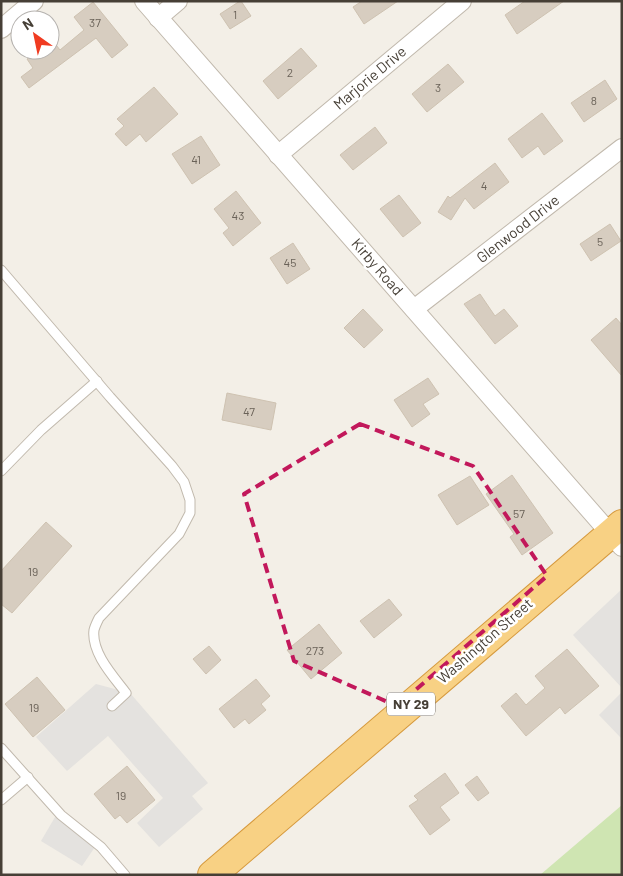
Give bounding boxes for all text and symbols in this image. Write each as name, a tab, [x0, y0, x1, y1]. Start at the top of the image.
house number: 1	[233, 7, 237, 21]
north arrow	[10, 10, 60, 60]
text: N	[19, 14, 36, 33]
house number: 37	[89, 15, 101, 29]
street label: Marjorie Drive	[329, 42, 409, 113]
house number: 2	[287, 65, 293, 79]
house number: 3	[435, 80, 441, 94]
house number: 8	[591, 93, 597, 107]
house number: 41	[191, 152, 201, 166]
house number: 4	[481, 178, 487, 192]
street label: Glenwood Drive	[472, 190, 562, 266]
house number: 43	[232, 208, 244, 222]
street label: Kirby Road	[348, 234, 407, 299]
house number: 5	[597, 234, 603, 248]
house number: 45	[284, 255, 296, 269]
house number: 47	[243, 404, 255, 418]
house number: 57	[513, 506, 525, 520]
house number: 19	[28, 564, 38, 578]
street label: Washington Street	[433, 594, 536, 687]
house number: 273	[306, 643, 324, 657]
road number: NY 29	[387, 692, 435, 716]
house number: 19	[29, 700, 39, 714]
house number: 19	[116, 788, 126, 802]

